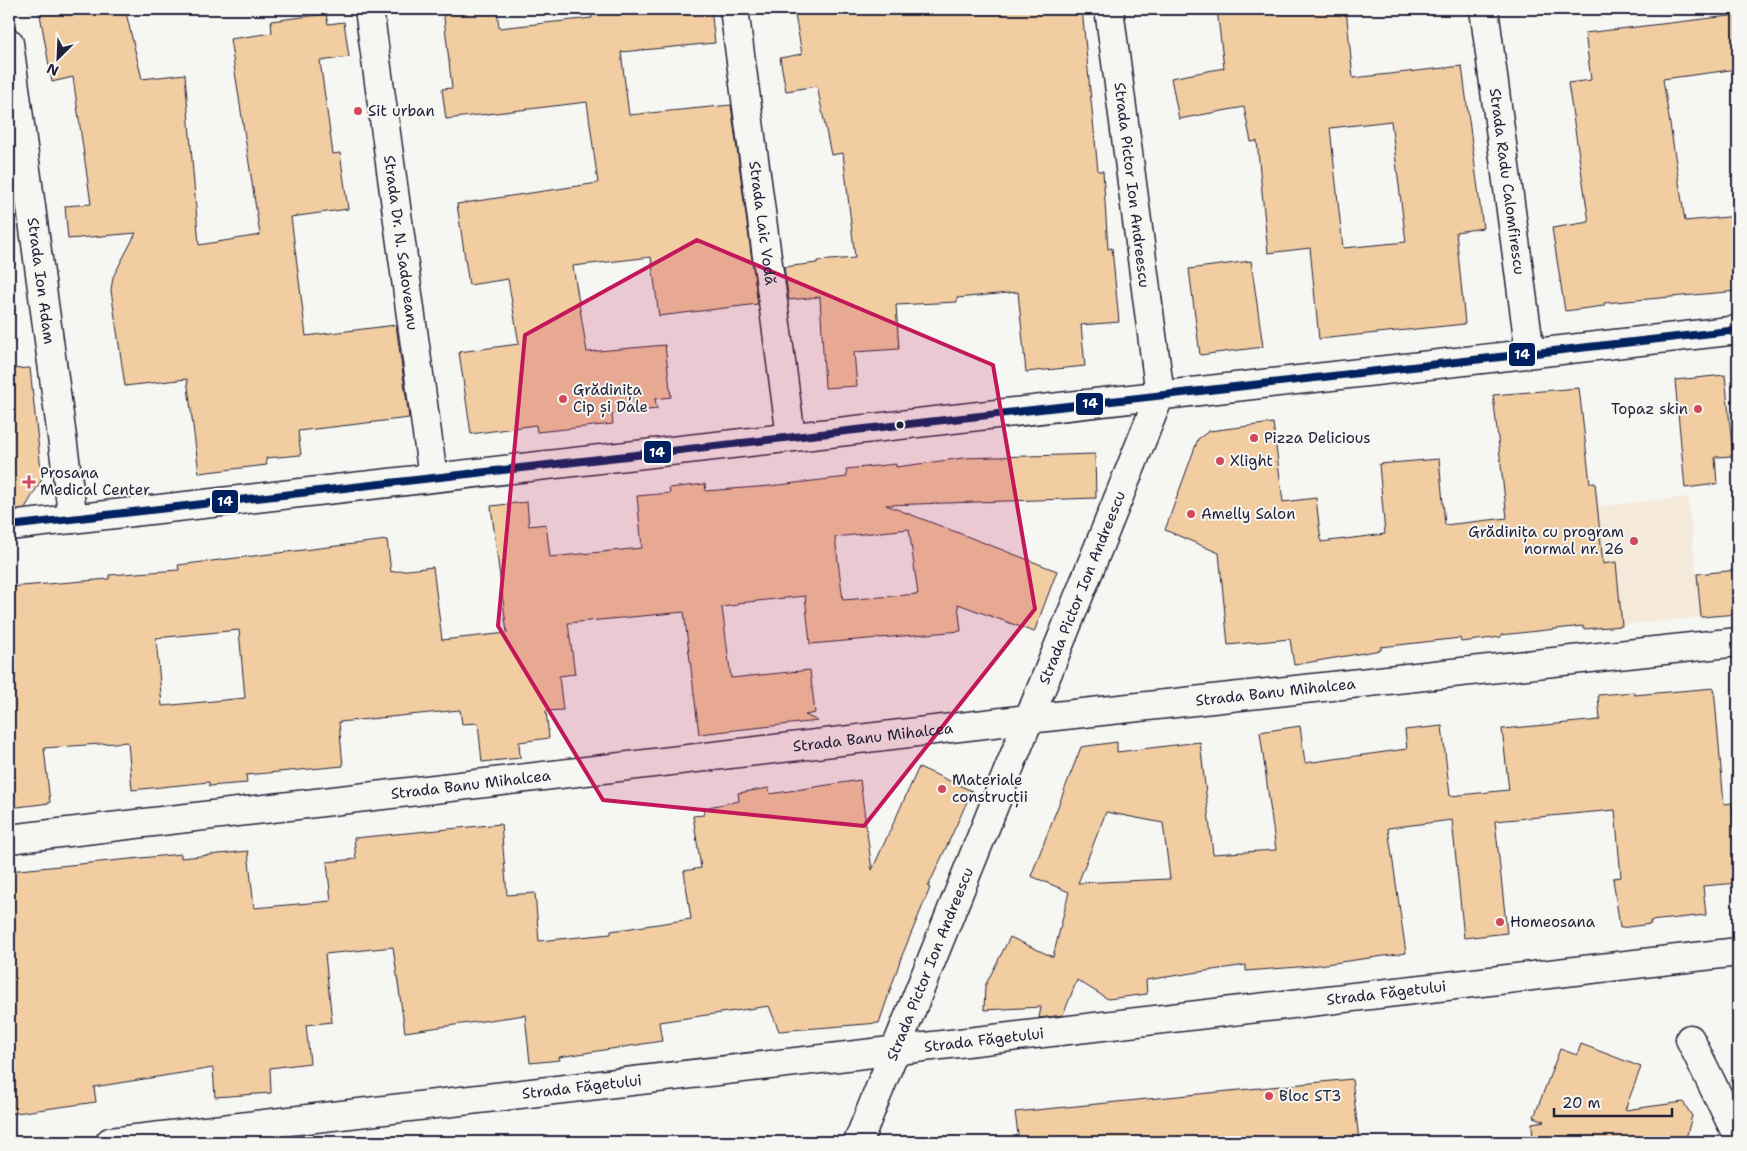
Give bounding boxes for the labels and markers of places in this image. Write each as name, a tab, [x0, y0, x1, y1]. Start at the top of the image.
place label: Sit urban	[368, 101, 435, 121]
marker: Sit urban	[352, 105, 364, 117]
place label: Grădinița Cip și Dale	[573, 380, 648, 418]
marker: Grădinița Cip și Dale	[557, 393, 569, 405]
place label: Topaz skin	[1611, 399, 1688, 419]
marker: Topaz skin	[1692, 403, 1704, 415]
unlabelled marker	[895, 420, 905, 430]
place label: Pizza Delicious	[1264, 428, 1371, 448]
marker: Pizza Delicious	[1248, 432, 1260, 444]
place label: Xlight	[1230, 451, 1273, 471]
marker: Xlight	[1214, 455, 1226, 467]
place label: Prosana Medical Center	[40, 463, 150, 500]
marker: Prosana Medical Center	[22, 475, 36, 489]
place label: Amelly Salon	[1201, 504, 1295, 524]
marker: Amelly Salon	[1185, 508, 1197, 520]
place label: Grădinița cu program normal nr. 26	[1468, 522, 1624, 559]
marker: Grădinița cu program normal nr. 26	[1628, 535, 1640, 547]
place label: Materiale construcții	[952, 770, 1028, 808]
marker: Materiale construcții	[936, 783, 948, 795]
place label: Homeosana	[1510, 912, 1596, 932]
marker: Homeosana	[1494, 916, 1506, 928]
place label: Bloc ST3	[1279, 1086, 1341, 1106]
marker: Bloc ST3	[1263, 1090, 1275, 1102]

